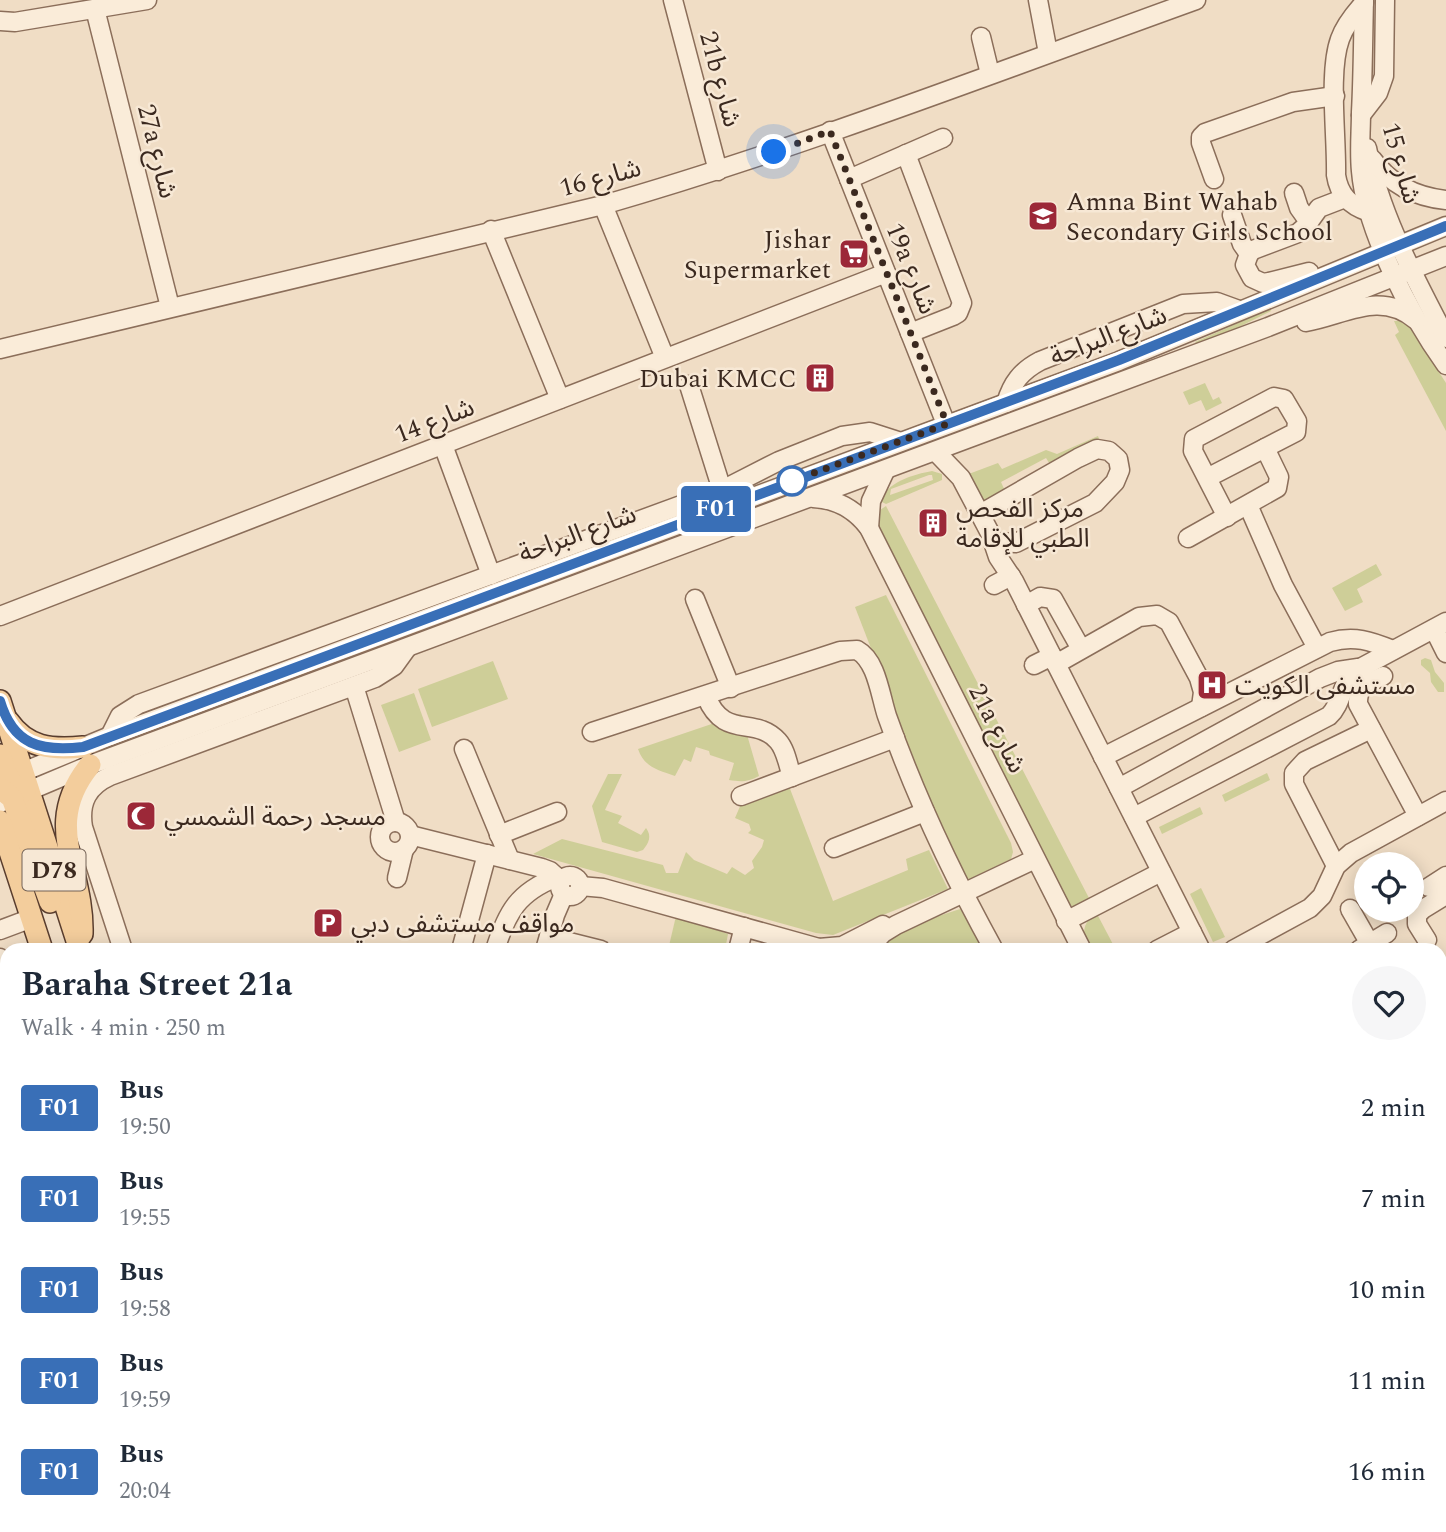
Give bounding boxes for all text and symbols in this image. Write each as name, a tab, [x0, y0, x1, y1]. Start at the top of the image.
street label: 21b شارع	[688, 27, 752, 132]
street label: 27a شارع	[126, 100, 188, 203]
street label: شارع 15	[1370, 118, 1432, 209]
your location	[756, 134, 791, 169]
street label: شارع 16	[555, 148, 646, 208]
place label: Amna Bint Wahab Secondary Girls School	[1066, 182, 1333, 252]
school or university icon: Amna Bint Wahab Secondary Girls School	[1026, 199, 1060, 233]
street label: 19a شارع	[875, 216, 948, 320]
place label: Jishar Supermarket	[684, 220, 831, 290]
supermarket icon: Jishar Supermarket	[837, 237, 871, 271]
street label: شارع البراحة	[1044, 295, 1173, 377]
place label: Dubai KMCC	[639, 359, 797, 399]
building icon: Dubai KMCC	[803, 361, 837, 395]
street label: شارع 14	[388, 387, 480, 455]
unlabelled marker	[777, 466, 807, 496]
line badge: F01	[676, 486, 756, 532]
place label: مركز الفحص الطبي للإقامة	[956, 489, 1090, 559]
text: F01	[695, 491, 737, 527]
street label: شارع البراحة	[513, 494, 642, 574]
building icon: مركز الفحص الطبي للإقامة	[916, 506, 950, 540]
place label: مستشفى الكويت	[1235, 666, 1416, 706]
hospital icon: مستشفى الكويت	[1195, 668, 1229, 702]
street label: 21a شارع	[958, 677, 1037, 780]
place label: مسجد رحمة الشمسي	[164, 797, 386, 837]
mosque icon: مسجد رحمة الشمسي	[124, 799, 158, 833]
road number: D78	[22, 850, 86, 890]
map controls	[1354, 852, 1424, 922]
button: locate	[1354, 852, 1424, 922]
place label: مواقف مستشفى دبي	[351, 904, 574, 944]
parking icon: مواقف مستشفى دبي	[311, 906, 345, 940]
text: Baraha Street 21a	[21, 960, 292, 1010]
button: heart	[1352, 966, 1426, 1040]
text: Walk · 4 min · 250 m	[21, 1011, 226, 1046]
text: Bus	[119, 1070, 164, 1110]
text: 2 min	[1361, 1088, 1426, 1128]
text: F01	[38, 1090, 81, 1126]
text: 19:50	[119, 1110, 171, 1145]
text: Bus	[119, 1161, 164, 1201]
text: 7 min	[1361, 1179, 1426, 1219]
text: F01	[38, 1181, 81, 1217]
text: 19:55	[119, 1201, 171, 1236]
text: Bus	[119, 1252, 164, 1292]
text: 10 min	[1348, 1270, 1426, 1310]
text: F01	[38, 1272, 81, 1308]
text: 19:58	[119, 1292, 171, 1327]
text: Bus	[119, 1343, 164, 1383]
text: 11 min	[1348, 1361, 1426, 1401]
text: F01	[38, 1363, 81, 1399]
text: 19:59	[119, 1383, 171, 1418]
text: Bus	[119, 1434, 164, 1474]
text: 16 min	[1348, 1452, 1426, 1492]
text: F01	[38, 1454, 81, 1490]
text: 20:04	[119, 1474, 171, 1509]

